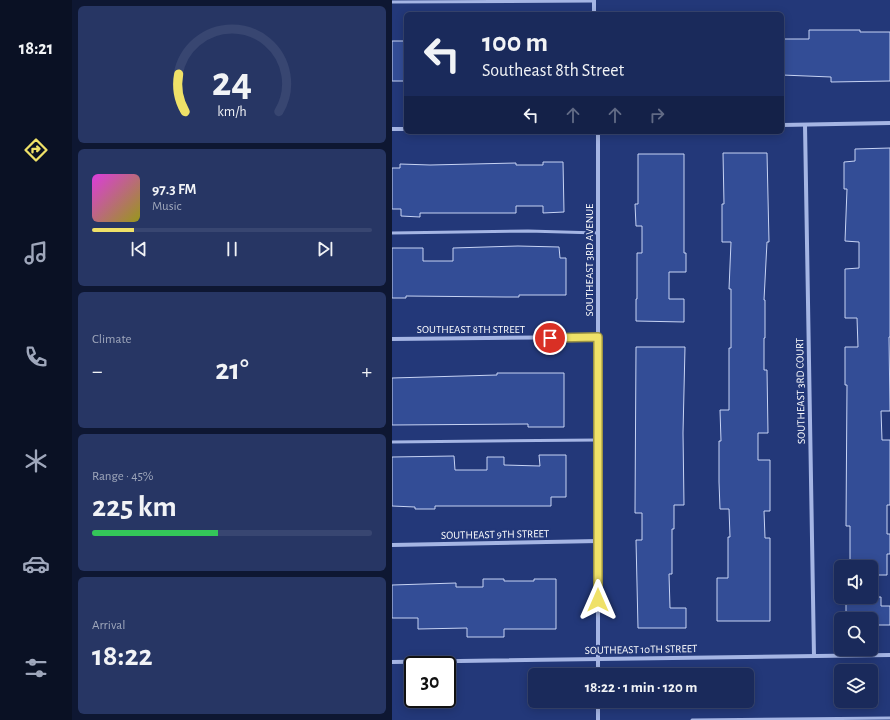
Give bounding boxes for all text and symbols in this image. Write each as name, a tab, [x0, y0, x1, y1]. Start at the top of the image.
icon: left	[416, 28, 468, 80]
text: 100 m	[482, 29, 548, 57]
text: 18:21	[19, 40, 53, 58]
text: 24	[212, 62, 252, 103]
text: Southeast 8th Street	[482, 62, 624, 80]
icon: left	[520, 104, 542, 126]
icon: ahead	[562, 104, 584, 126]
icon: ahead	[604, 104, 626, 126]
icon: right	[646, 104, 668, 126]
text: km/h	[217, 105, 247, 119]
icon: directions	[22, 136, 50, 164]
text: 97.3 FM	[152, 182, 197, 197]
text: Music	[152, 200, 182, 213]
street label: SOUTHEAST 3RD AVENUE	[584, 203, 595, 316]
icon: previous	[128, 238, 150, 260]
icon: pause	[221, 238, 243, 260]
icon: next	[314, 238, 336, 260]
icon: music	[22, 239, 50, 267]
pin	[533, 321, 567, 355]
street label: SOUTHEAST 8TH STREET	[417, 324, 526, 335]
icon: arrive	[539, 327, 561, 349]
text: Climate	[92, 333, 131, 346]
street label: SOUTHEAST 3RD COURT	[794, 337, 807, 444]
icon: phone	[22, 343, 50, 371]
text: 21°	[215, 355, 249, 385]
text: −	[92, 360, 103, 382]
text: +	[361, 360, 372, 382]
icon: climate	[22, 447, 50, 475]
text: Range · 45%	[92, 470, 154, 483]
text: 225 km	[92, 492, 177, 522]
street label: SOUTHEAST 9TH STREET	[441, 528, 550, 541]
icon: car	[22, 550, 50, 578]
map controls	[834, 560, 878, 708]
button: sound	[834, 560, 878, 604]
position arrow	[577, 579, 619, 621]
button: search	[834, 612, 878, 656]
text: Arrival	[92, 619, 125, 632]
text: 18:22	[92, 641, 153, 671]
street label: SOUTHEAST 10TH STREET	[585, 643, 698, 656]
icon: filters	[22, 654, 50, 682]
speed limit sign: 30	[404, 656, 456, 708]
button: layers	[834, 664, 878, 708]
text: 18:22 · 1 min · 120 m	[585, 680, 697, 695]

